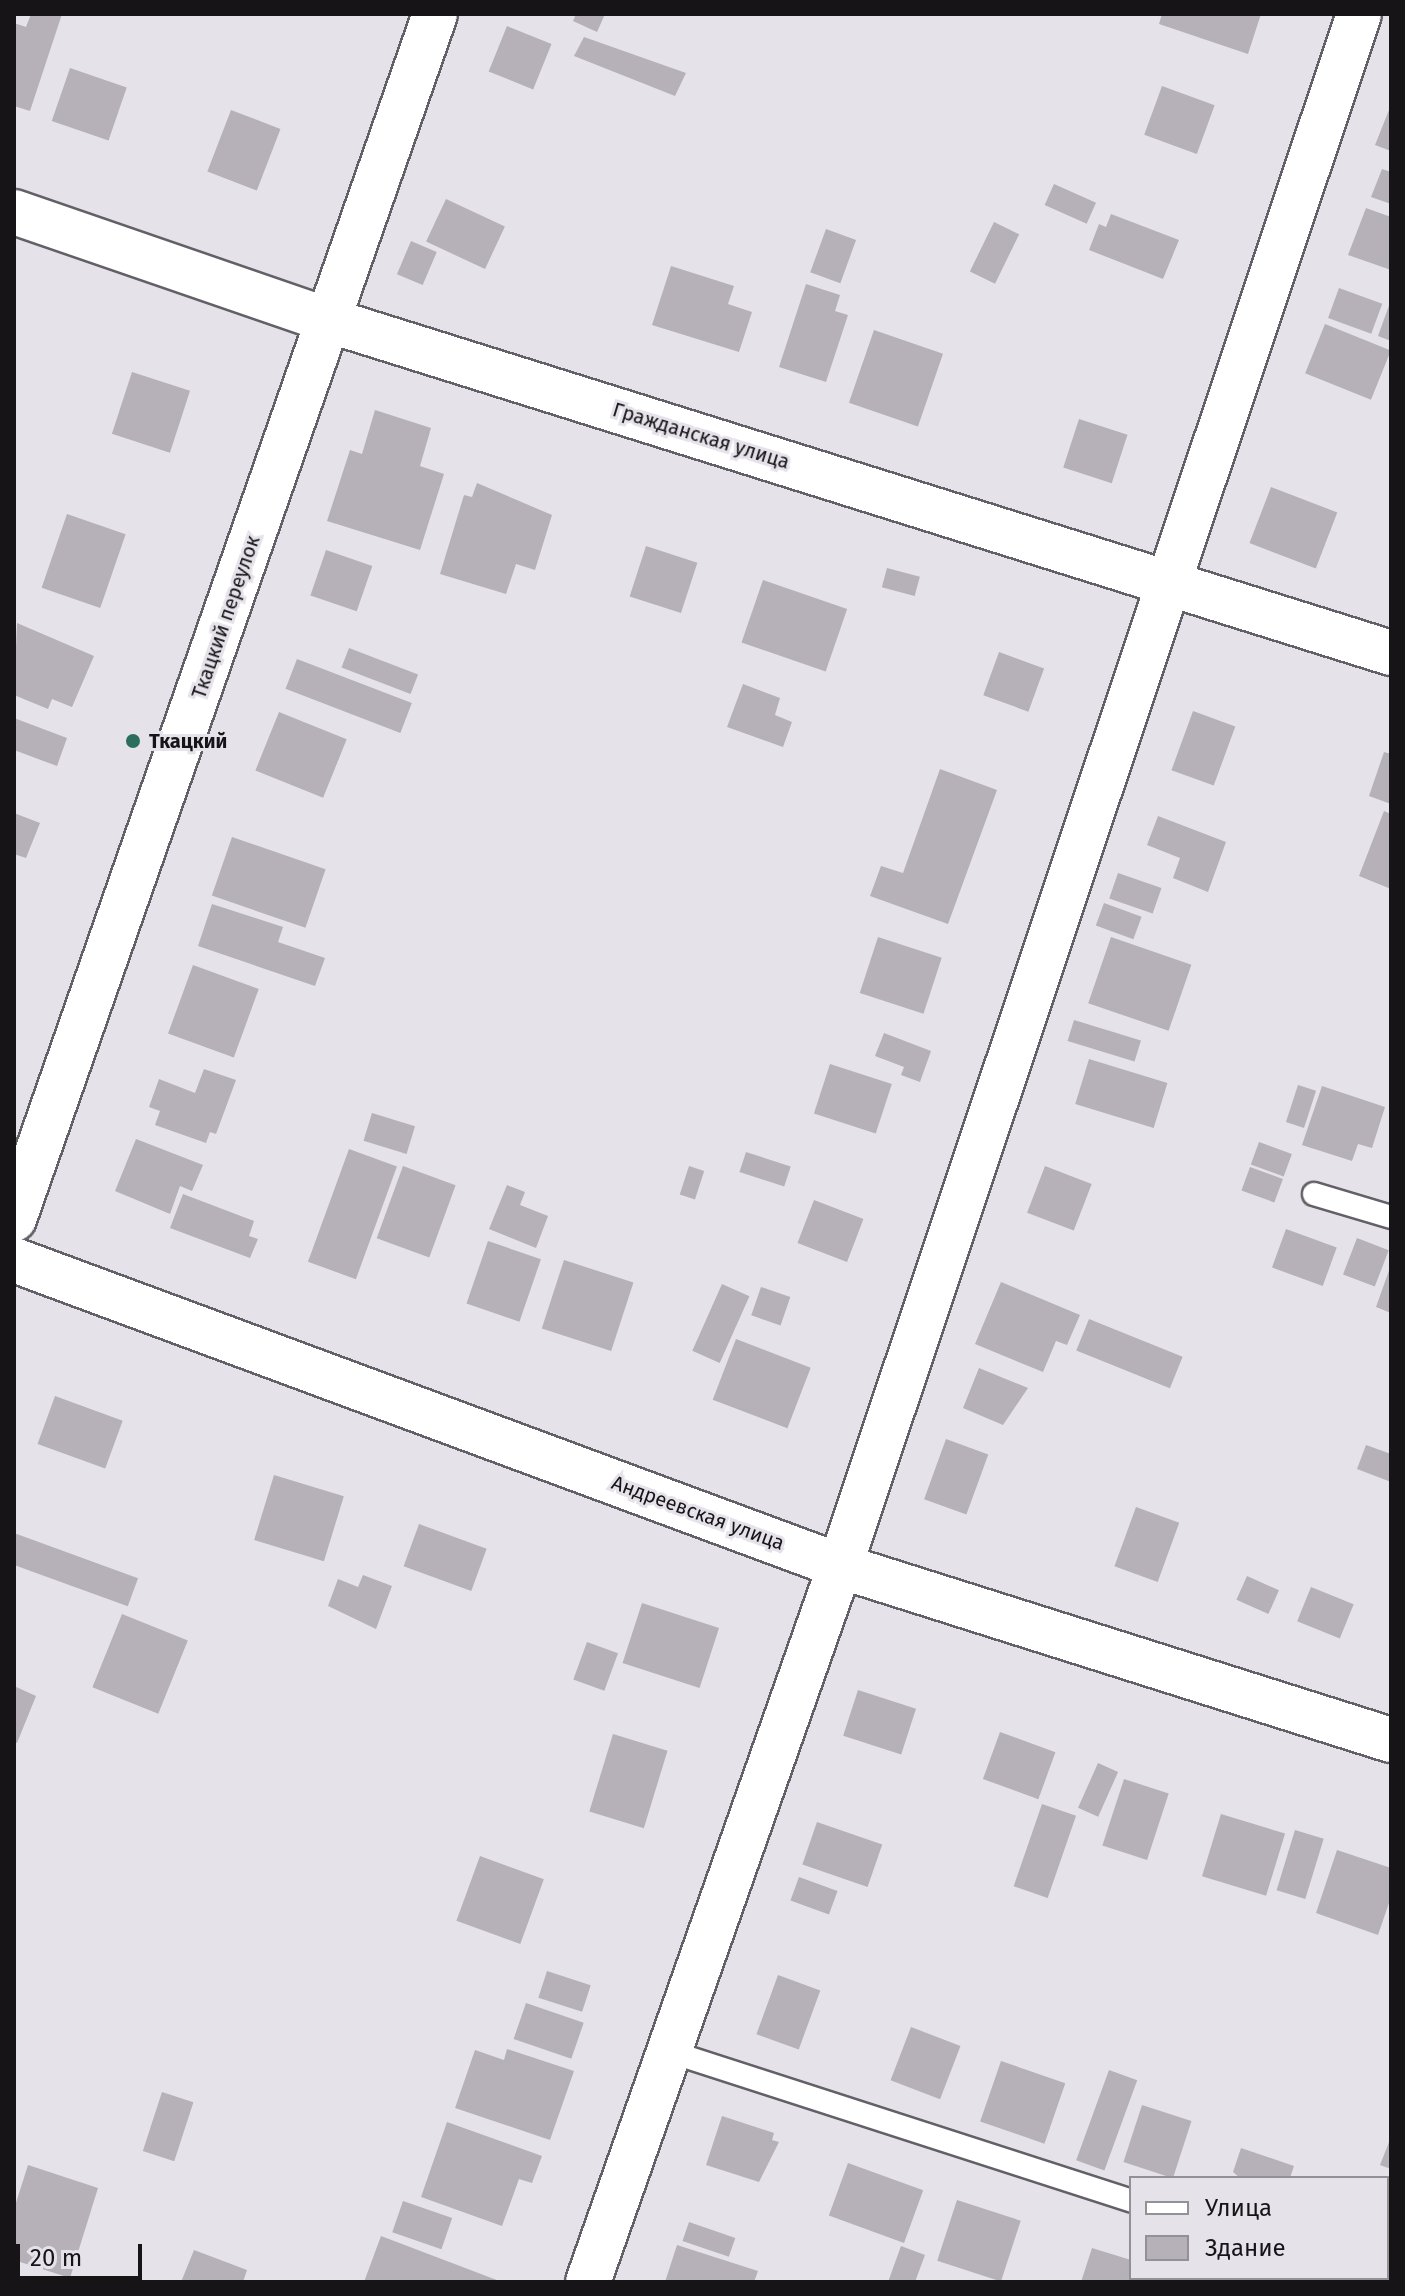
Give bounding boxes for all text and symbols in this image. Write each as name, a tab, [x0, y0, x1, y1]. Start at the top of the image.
street label: Гражданская улица	[610, 398, 792, 474]
street label: Ткацкий переулок	[187, 532, 265, 702]
place label: Ткацкий	[149, 729, 227, 753]
marker: Ткацкий	[124, 732, 142, 750]
street label: Андреевская улица	[608, 1471, 788, 1555]
legend	[1129, 2176, 1389, 2280]
text: Улица	[1205, 2194, 1272, 2222]
scale bar	[20, 2228, 146, 2278]
text: Здание	[1205, 2234, 1286, 2262]
text: 20 m	[30, 2244, 82, 2272]

